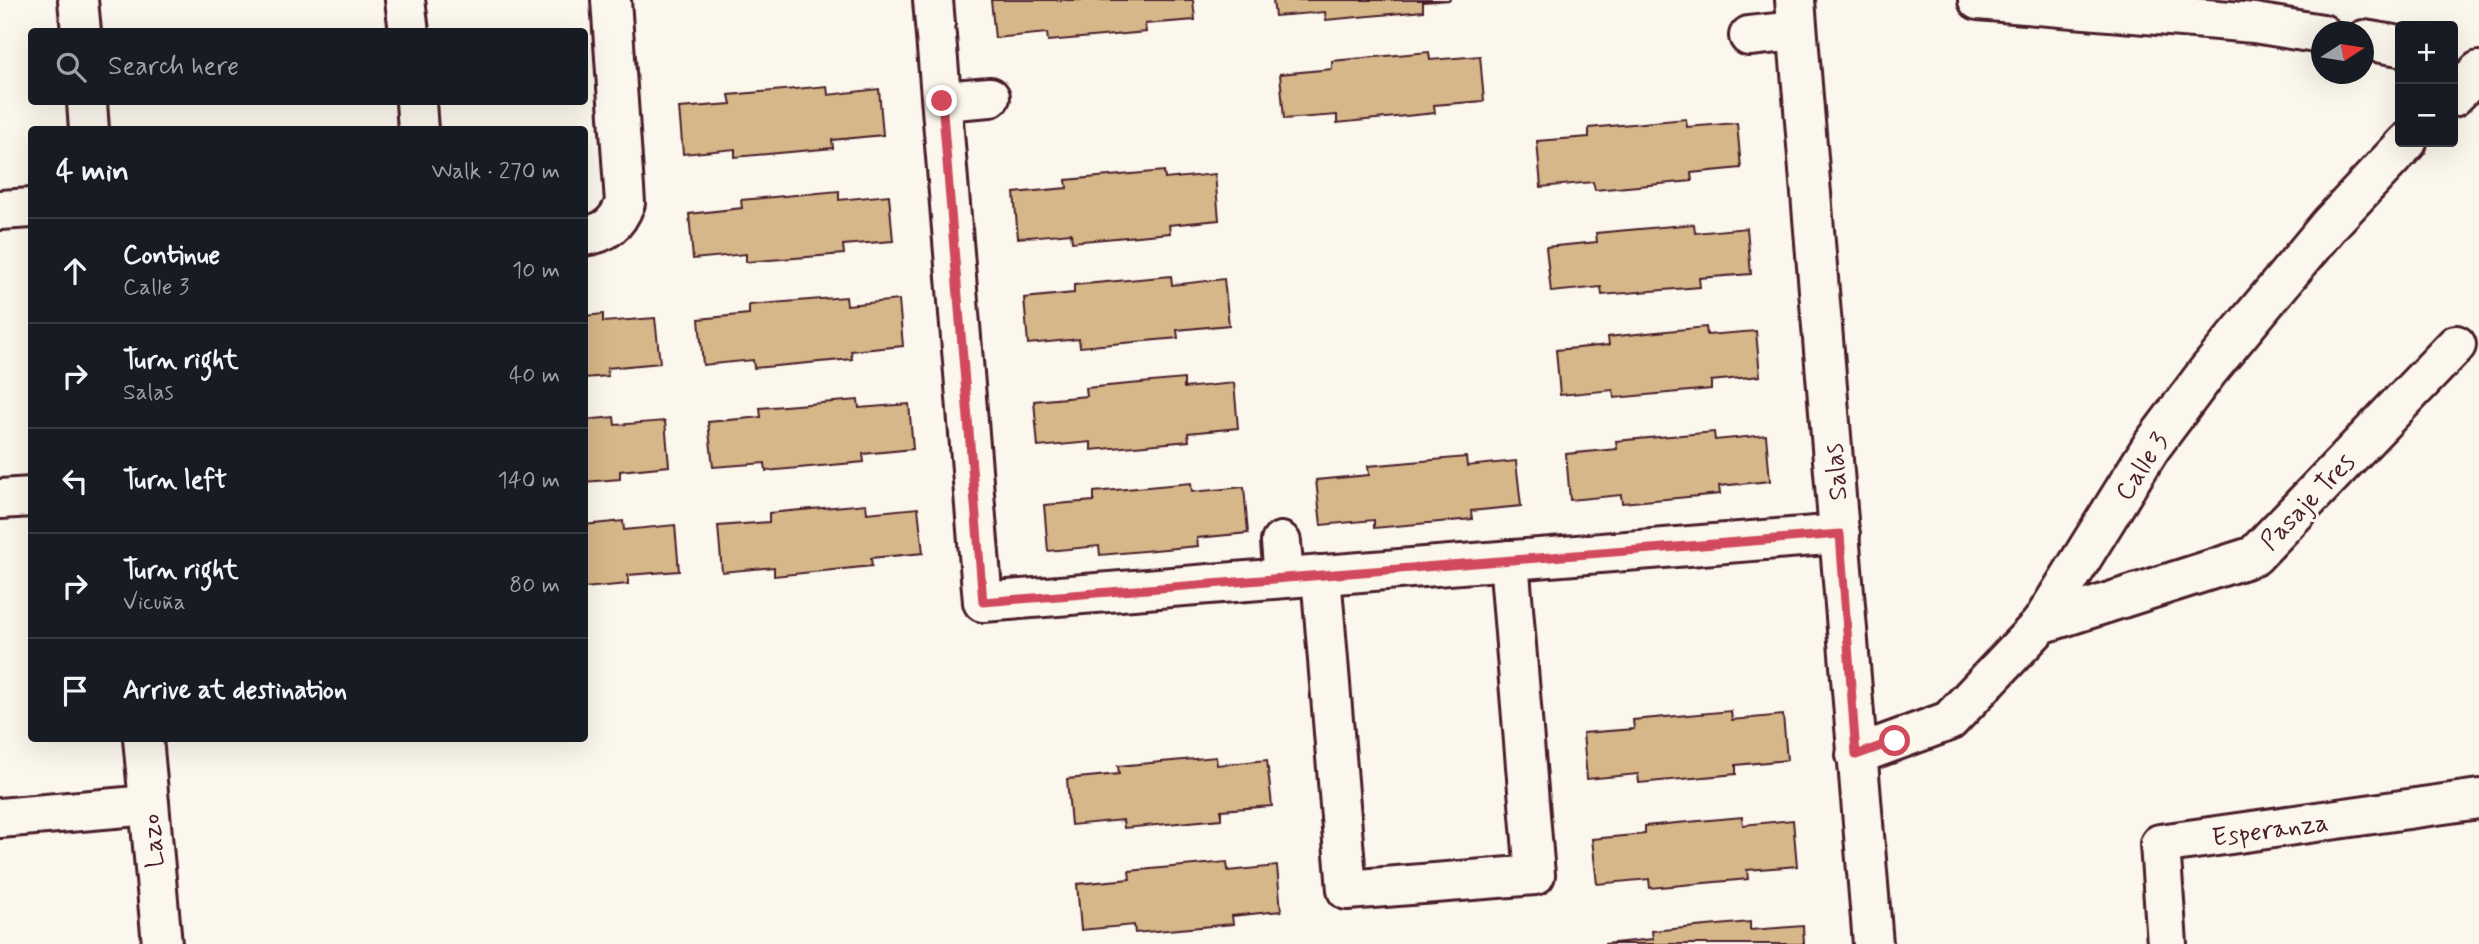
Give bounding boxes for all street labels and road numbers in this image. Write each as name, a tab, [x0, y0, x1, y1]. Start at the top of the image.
street label: Calle 3	[2108, 426, 2177, 508]
street label: Salas	[1818, 442, 1856, 502]
street label: Pasaje Tres	[2254, 446, 2363, 558]
street label: Esperanza	[2210, 806, 2331, 856]
street label: Lazo	[135, 812, 173, 869]

